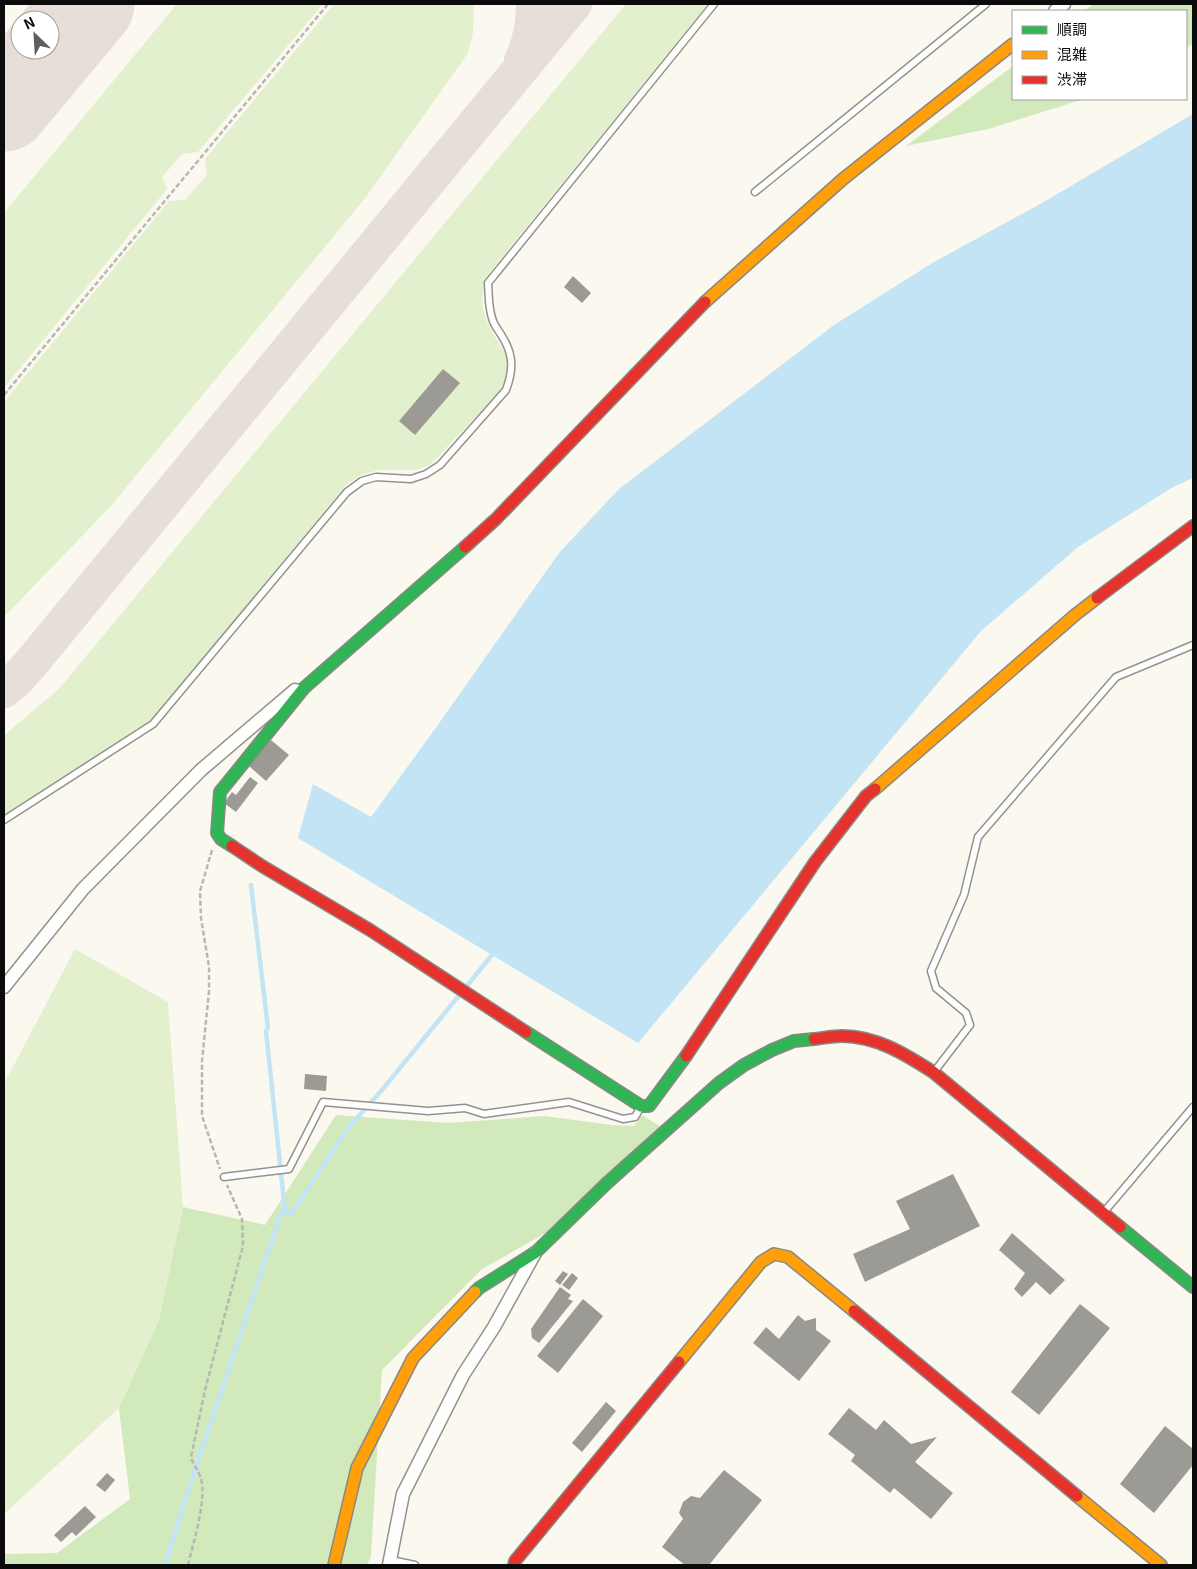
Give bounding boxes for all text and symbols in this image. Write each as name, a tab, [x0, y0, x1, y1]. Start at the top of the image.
north arrow	[10, 10, 60, 60]
legend	[1012, 10, 1187, 100]
text: N	[20, 11, 38, 34]
text: 順調	[1057, 18, 1087, 39]
text: 混雑	[1057, 43, 1087, 64]
text: 渋滞	[1057, 68, 1087, 89]

